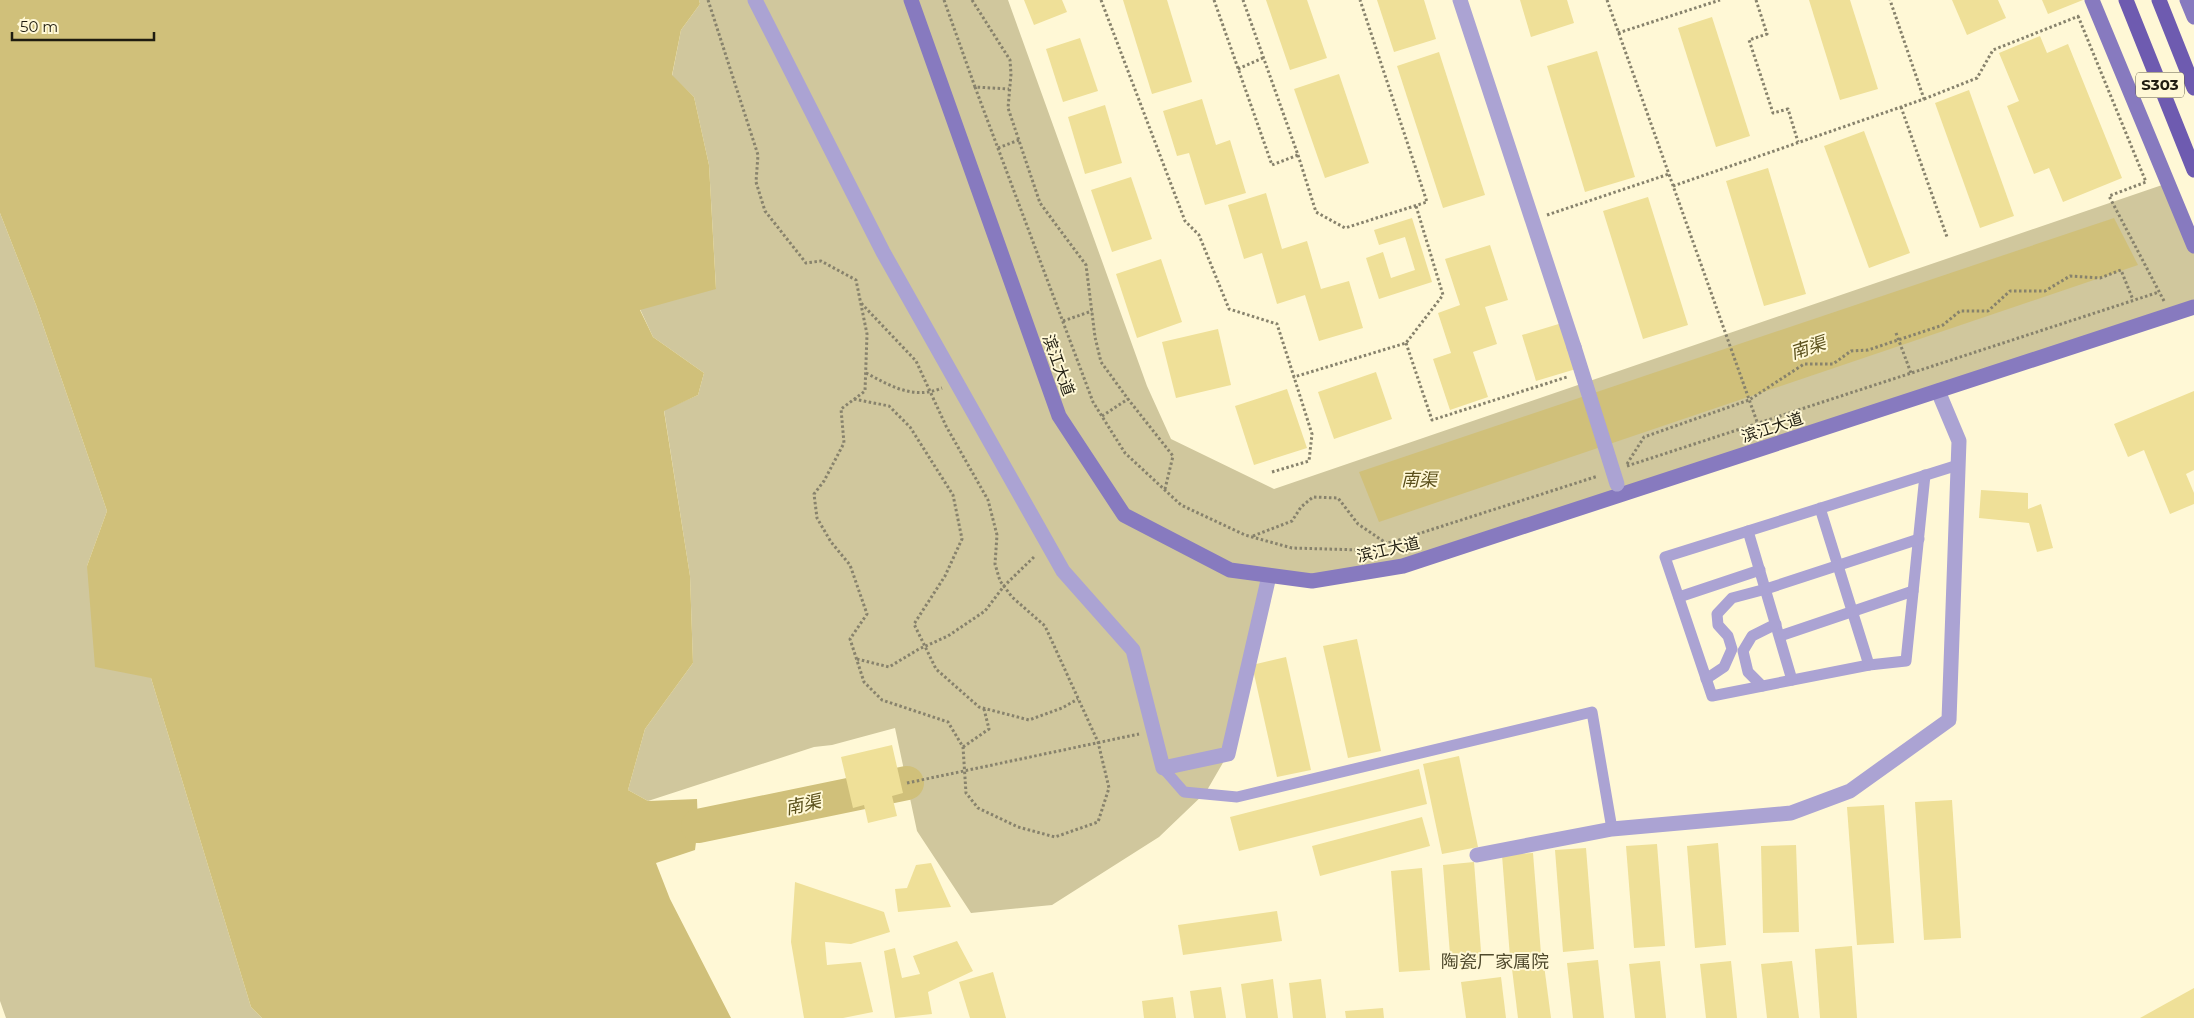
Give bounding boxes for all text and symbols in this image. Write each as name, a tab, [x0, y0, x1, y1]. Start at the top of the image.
scale bar	[12, 10, 155, 42]
text: 50 m	[20, 17, 58, 36]
road number: S303	[2136, 72, 2184, 98]
water label: 南渠	[1787, 331, 1831, 364]
street label: 滨江大道	[1039, 332, 1078, 398]
street label: 滨江大道	[1739, 409, 1806, 446]
water label: 南渠	[1401, 469, 1440, 491]
street label: 滨江大道	[1355, 533, 1421, 566]
water label: 南渠	[783, 790, 826, 820]
district label: 陶瓷厂家属院	[1441, 951, 1549, 973]

